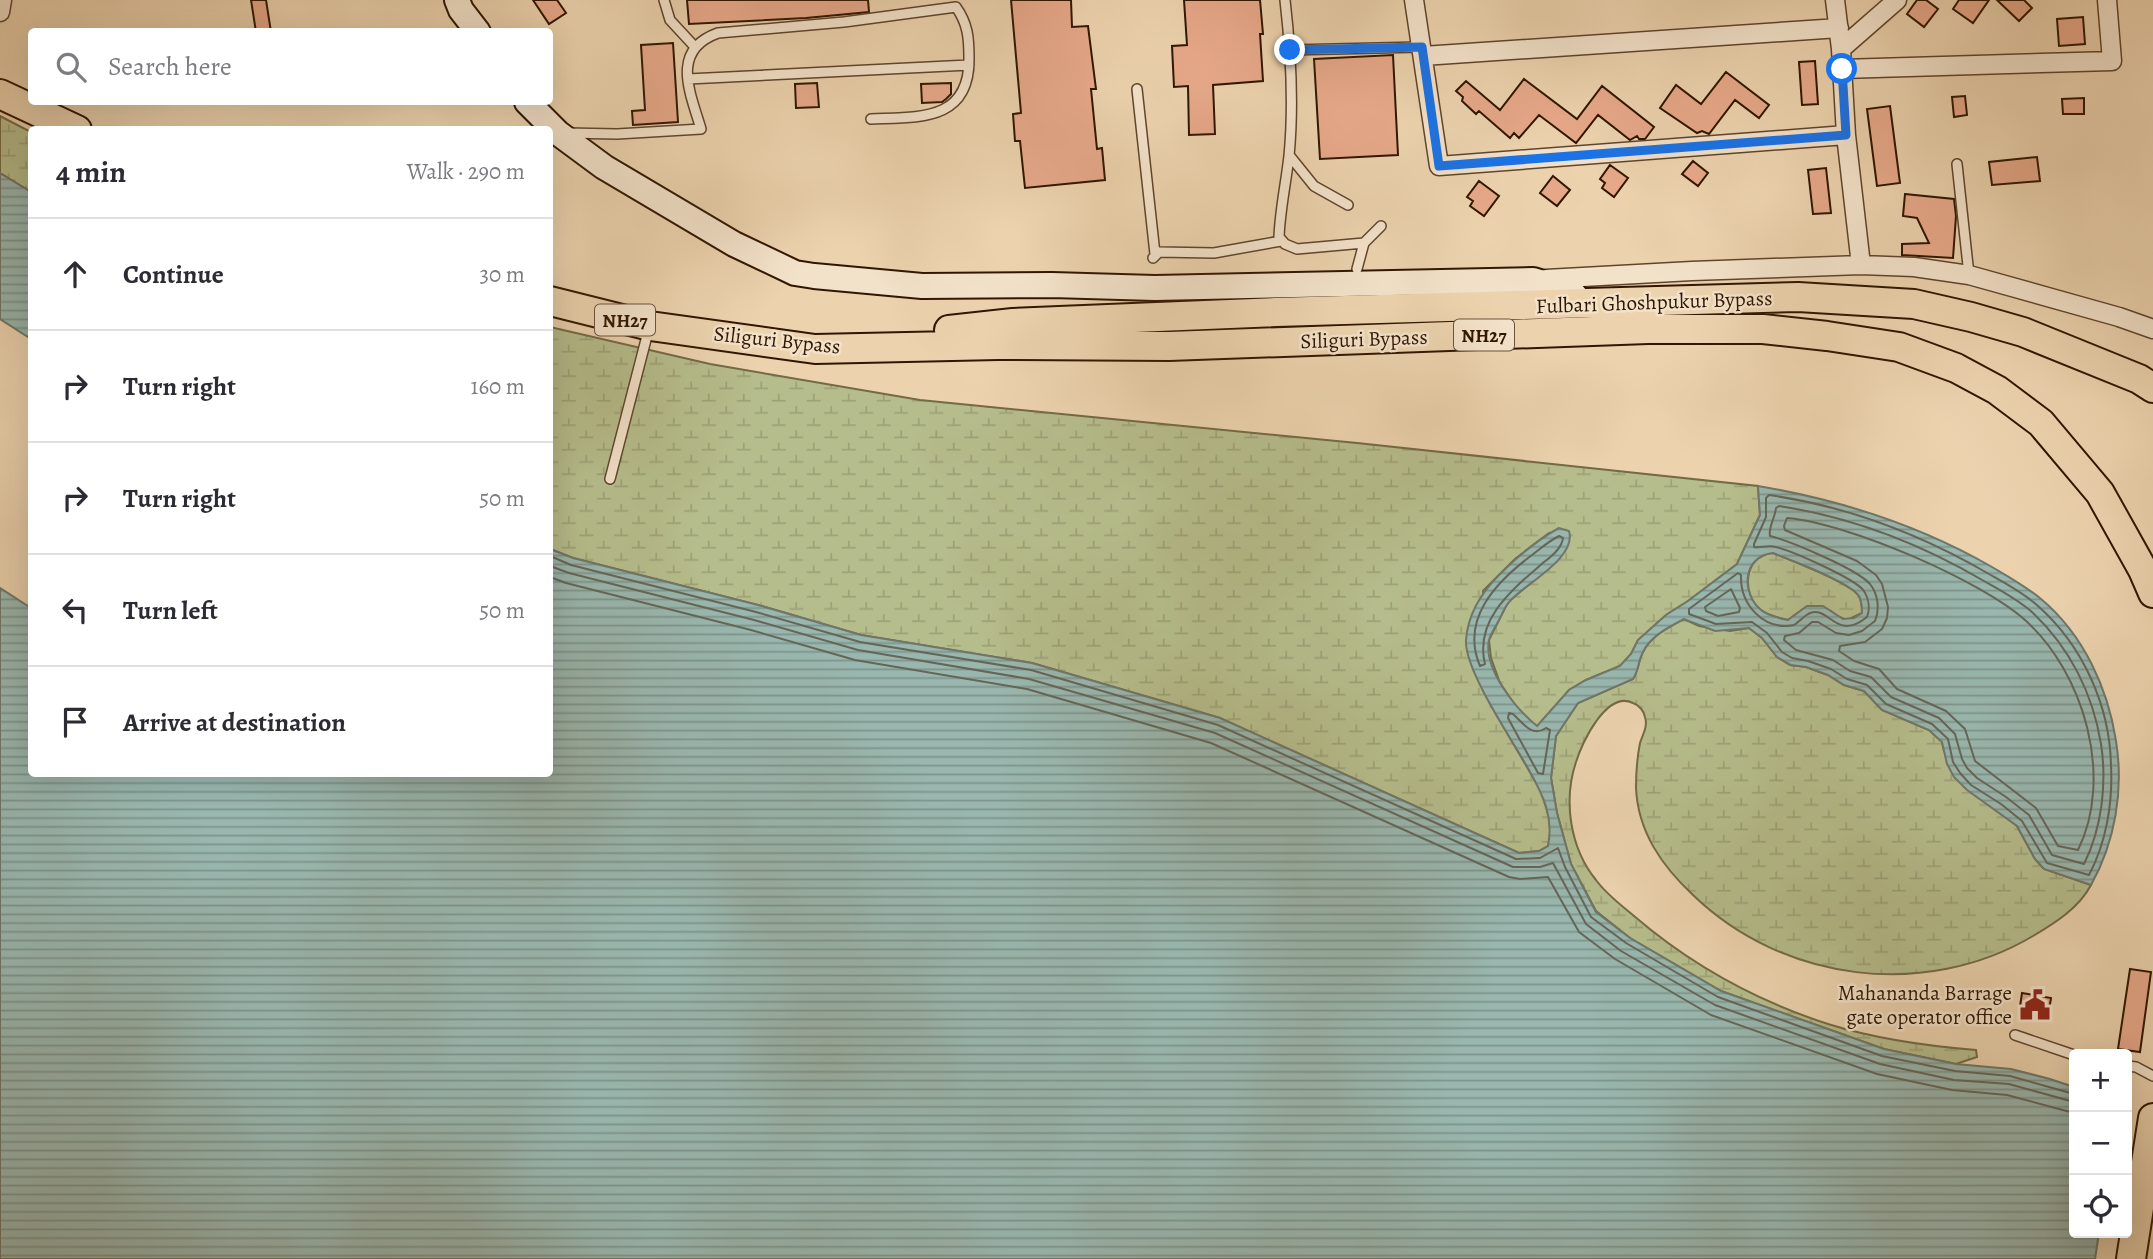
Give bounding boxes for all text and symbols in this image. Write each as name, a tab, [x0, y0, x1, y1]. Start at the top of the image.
search box	[28, 28, 553, 105]
route end	[1274, 34, 1305, 65]
icon: search	[52, 48, 90, 86]
text: Search here	[108, 49, 232, 84]
route start	[1826, 53, 1857, 84]
text: 4 min	[56, 152, 126, 192]
text: Walk · 290 m	[407, 156, 525, 187]
icon: ahead	[56, 255, 94, 293]
text: Continue	[123, 257, 224, 292]
text: 30 m	[479, 259, 525, 290]
street label: Fulbari Ghoshpukur Bypass	[1535, 284, 1773, 320]
road number: NH27	[595, 304, 655, 336]
street label: Siliguri Bypass	[712, 319, 842, 361]
road number: NH27	[1454, 320, 1514, 350]
street label: Siliguri Bypass	[1300, 323, 1428, 355]
icon: right	[56, 367, 94, 405]
text: Turn right	[123, 369, 236, 404]
text: 160 m	[471, 371, 525, 402]
icon: right	[56, 479, 94, 517]
text: Turn right	[123, 481, 236, 516]
text: 50 m	[479, 483, 525, 514]
icon: left	[56, 591, 94, 629]
text: Turn left	[123, 593, 218, 628]
text: 50 m	[479, 595, 525, 626]
icon: arrive	[56, 703, 94, 741]
text: Arrive at destination	[123, 705, 346, 740]
place label: Mahananda Barrage gate operator office	[1838, 979, 2012, 1031]
public building icon: Mahananda Barrage gate operator office	[2018, 988, 2052, 1022]
map controls	[2069, 1049, 2132, 1238]
button: +	[2069, 1049, 2132, 1112]
button: −	[2069, 1112, 2132, 1175]
button: locate	[2069, 1175, 2132, 1238]

